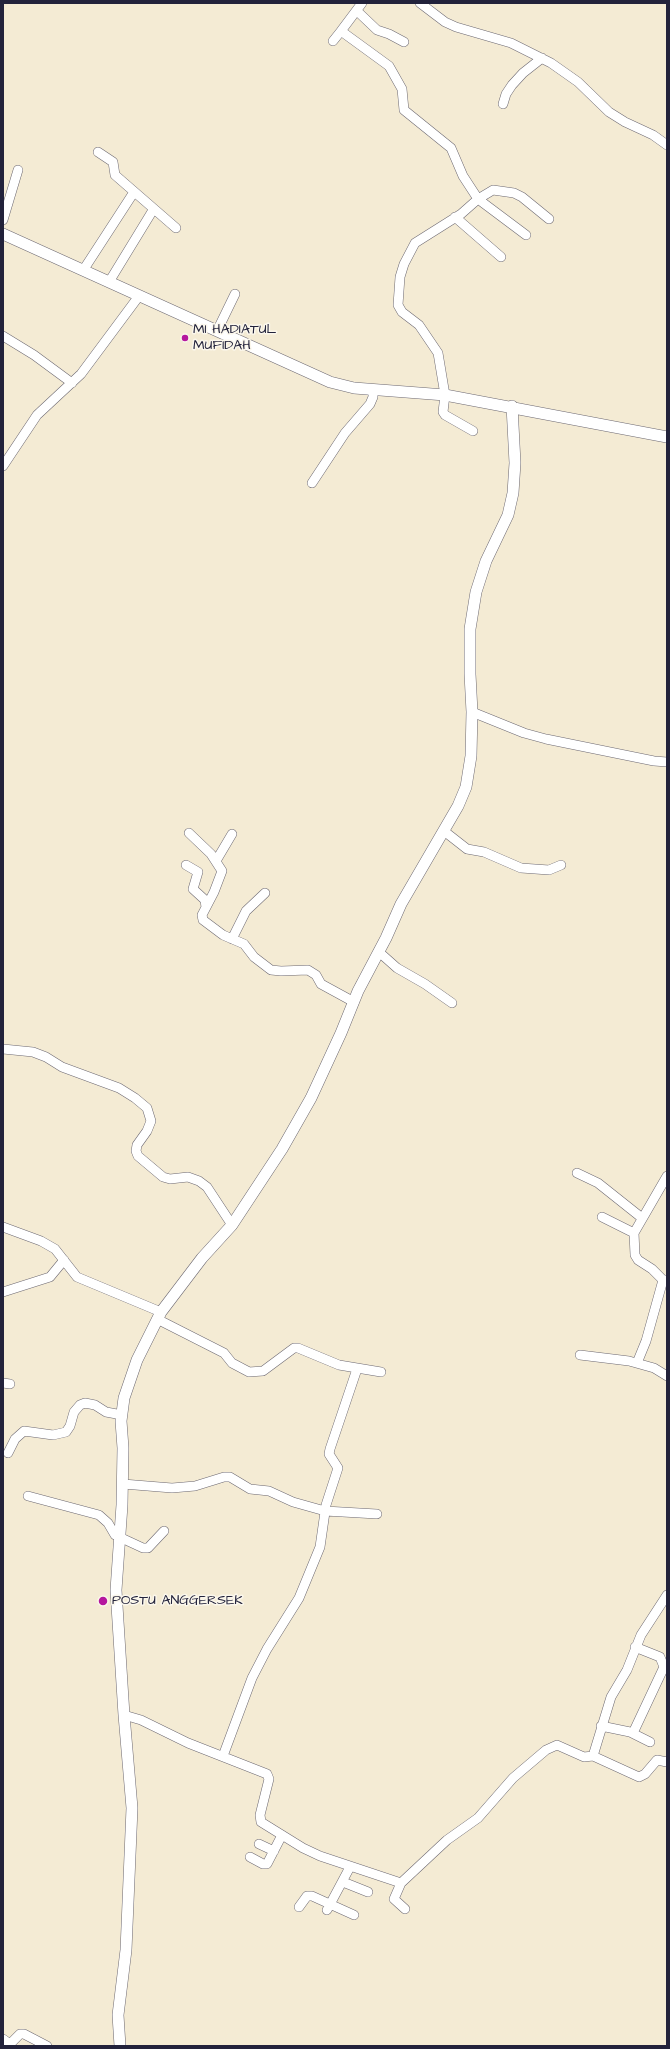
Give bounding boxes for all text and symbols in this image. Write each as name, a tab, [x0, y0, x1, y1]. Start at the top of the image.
place label: MI HADIATUL MUFIDAH	[193, 322, 276, 354]
marker: MI HADIATUL MUFIDAH	[180, 333, 190, 343]
place label: POSTU ANGGERSEK	[112, 1593, 243, 1609]
marker: POSTU ANGGERSEK	[97, 1595, 109, 1607]

